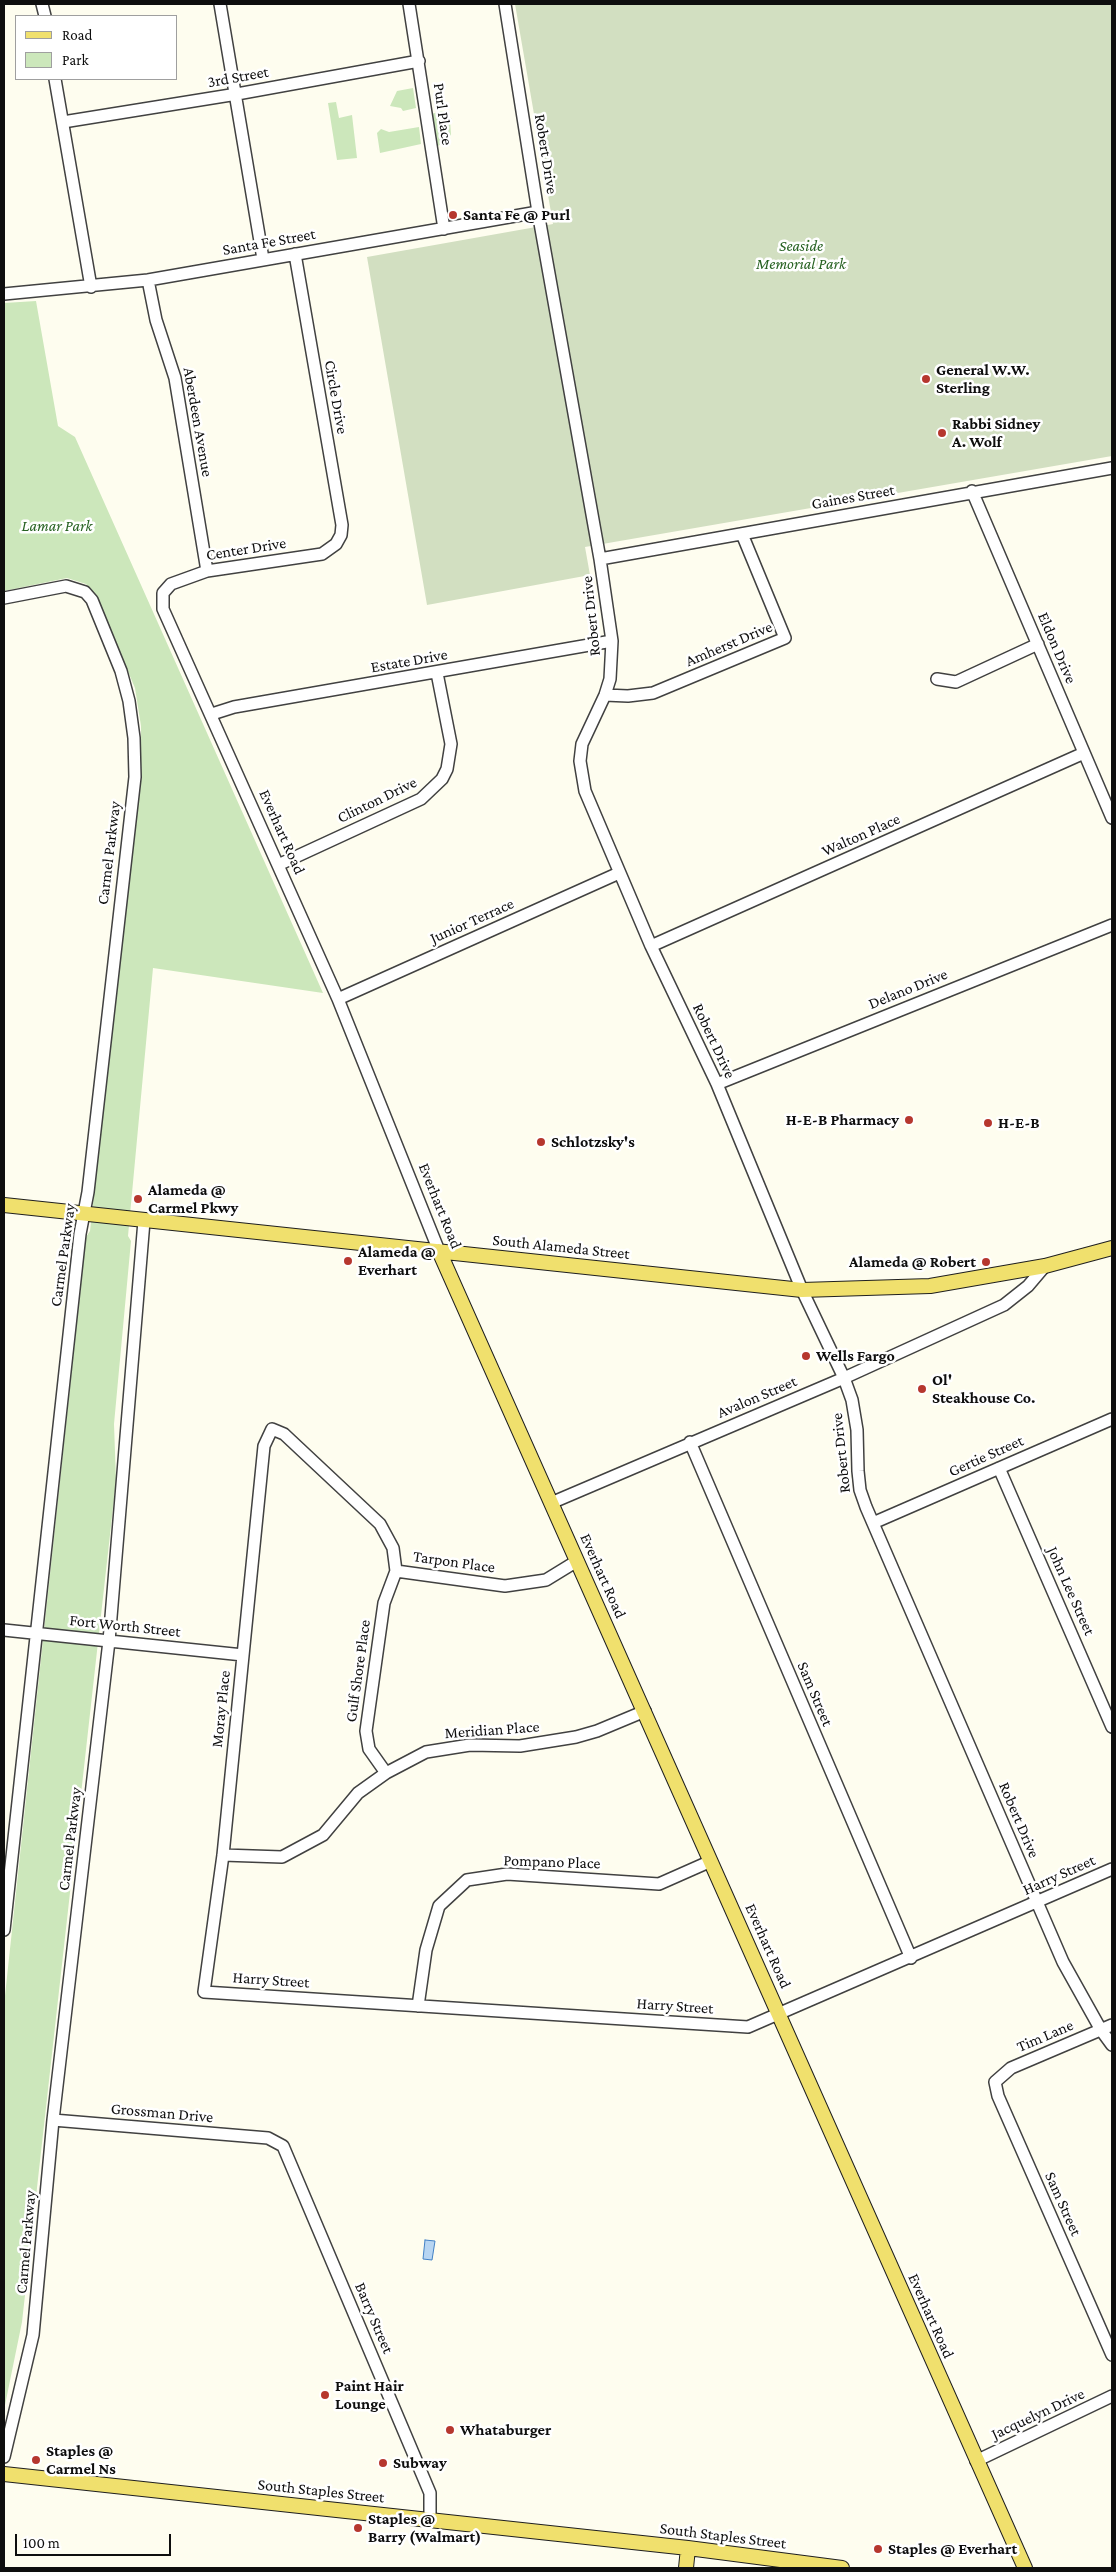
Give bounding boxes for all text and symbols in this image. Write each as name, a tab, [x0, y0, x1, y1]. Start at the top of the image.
legend	[15, 15, 178, 80]
text: Road	[62, 27, 92, 43]
text: Park	[62, 52, 89, 68]
street label: 3rd Street	[206, 62, 270, 92]
street label: Purl Place	[429, 82, 457, 146]
street label: Robert Drive	[530, 113, 562, 195]
place label: Santa Fe @ Purl	[463, 205, 570, 225]
marker: Santa Fe @ Purl	[447, 209, 459, 221]
street label: Santa Fe Street	[221, 224, 317, 260]
park label: Seaside Memorial Park	[756, 236, 846, 274]
street label: Circle Drive	[320, 359, 352, 435]
place label: General W.W. Sterling	[936, 360, 1030, 398]
street label: Aberdeen Avenue	[179, 366, 217, 478]
marker: General W.W. Sterling	[920, 373, 932, 385]
place label: Rabbi Sidney A. Wolf	[952, 414, 1040, 452]
marker: Rabbi Sidney A. Wolf	[936, 427, 948, 439]
street label: Gaines Street	[810, 480, 896, 514]
park label: Lamar Park	[21, 516, 93, 536]
street label: Center Drive	[205, 533, 287, 565]
street label: Robert Drive	[577, 575, 605, 657]
street label: Eldon Drive	[1033, 609, 1081, 687]
street label: Amherst Drive	[683, 617, 775, 671]
street label: Estate Drive	[369, 645, 449, 677]
street label: Clinton Drive	[334, 773, 420, 827]
street label: Everhart Road	[255, 787, 309, 877]
street label: Carmel Parkway	[93, 800, 125, 906]
street label: Walton Place	[819, 809, 903, 861]
street label: Junior Terrace	[427, 894, 517, 948]
street label: Delano Drive	[866, 964, 950, 1014]
street label: Robert Drive	[688, 1000, 740, 1082]
place label: H-E-B Pharmacy	[786, 1110, 899, 1130]
place label: H-E-B	[998, 1113, 1040, 1133]
marker: H-E-B Pharmacy	[903, 1114, 915, 1126]
marker: H-E-B	[982, 1117, 994, 1129]
place label: Schlotzsky's	[551, 1132, 635, 1152]
marker: Schlotzsky's	[535, 1136, 547, 1148]
street label: Everhart Road	[414, 1160, 466, 1252]
place label: Alameda @ Carmel Pkwy	[148, 1180, 238, 1218]
marker: Alameda @ Carmel Pkwy	[132, 1193, 144, 1205]
street label: Carmel Parkway	[46, 1202, 80, 1308]
street label: South Alameda Street	[492, 1230, 630, 1264]
place label: Alameda @ Everhart	[358, 1242, 436, 1280]
place label: Alameda @ Robert	[849, 1252, 976, 1272]
marker: Alameda @ Everhart	[342, 1255, 354, 1267]
marker: Alameda @ Robert	[980, 1256, 992, 1268]
place label: Wells Fargo	[816, 1346, 895, 1366]
marker: Wells Fargo	[800, 1350, 812, 1362]
place label: Ol' Steakhouse Co.	[932, 1370, 1035, 1408]
street label: Avalon Street	[714, 1372, 800, 1422]
marker: Ol' Steakhouse Co.	[916, 1383, 928, 1395]
street label: Robert Drive	[827, 1412, 855, 1494]
street label: Gertie Street	[946, 1431, 1026, 1481]
street label: Everhart Road	[576, 1531, 630, 1621]
street label: John Lee Street	[1043, 1544, 1099, 1638]
street label: Tarpon Place	[412, 1547, 496, 1577]
street label: Fort Worth Street	[69, 1611, 181, 1641]
street label: Gulf Shore Place	[341, 1619, 375, 1723]
street label: Sam Street	[793, 1659, 837, 1729]
street label: Moray Place	[207, 1669, 235, 1749]
street label: Meridian Place	[444, 1717, 540, 1743]
street label: Robert Drive	[994, 1779, 1044, 1861]
street label: Carmel Parkway	[54, 1786, 86, 1892]
street label: Pompano Place	[503, 1851, 601, 1873]
street label: Harry Street	[1020, 1851, 1098, 1899]
street label: Everhart Road	[741, 1901, 795, 1991]
street label: Harry Street	[232, 1968, 310, 1992]
street label: Harry Street	[636, 1994, 714, 2018]
street label: Tim Lane	[1014, 2015, 1076, 2057]
street label: Grossman Drive	[110, 2099, 214, 2127]
street label: Sam Street	[1040, 2169, 1086, 2239]
street label: Carmel Parkway	[12, 2189, 40, 2295]
street label: Everhart Road	[904, 2271, 958, 2361]
street label: Barry Street	[350, 2280, 398, 2356]
place label: Paint Hair Lounge	[335, 2376, 404, 2414]
street label: Jacquelyn Drive	[988, 2384, 1088, 2444]
marker: Paint Hair Lounge	[319, 2389, 331, 2401]
place label: Whataburger	[460, 2420, 551, 2440]
marker: Whataburger	[444, 2424, 456, 2436]
place label: Staples @ Carmel Ns	[46, 2441, 116, 2479]
place label: Subway	[393, 2453, 447, 2473]
marker: Staples @ Carmel Ns	[30, 2454, 42, 2466]
marker: Subway	[377, 2457, 389, 2469]
street label: South Staples Street	[257, 2475, 385, 2507]
place label: Staples @ Barry (Walmart)	[368, 2509, 481, 2547]
street label: South Staples Street	[659, 2519, 787, 2553]
marker: Staples @ Barry (Walmart)	[352, 2522, 364, 2534]
scale bar	[18, 2524, 174, 2556]
text: 100 m	[23, 2535, 60, 2551]
place label: Staples @ Everhart	[888, 2539, 1017, 2559]
marker: Staples @ Everhart	[872, 2543, 884, 2555]

